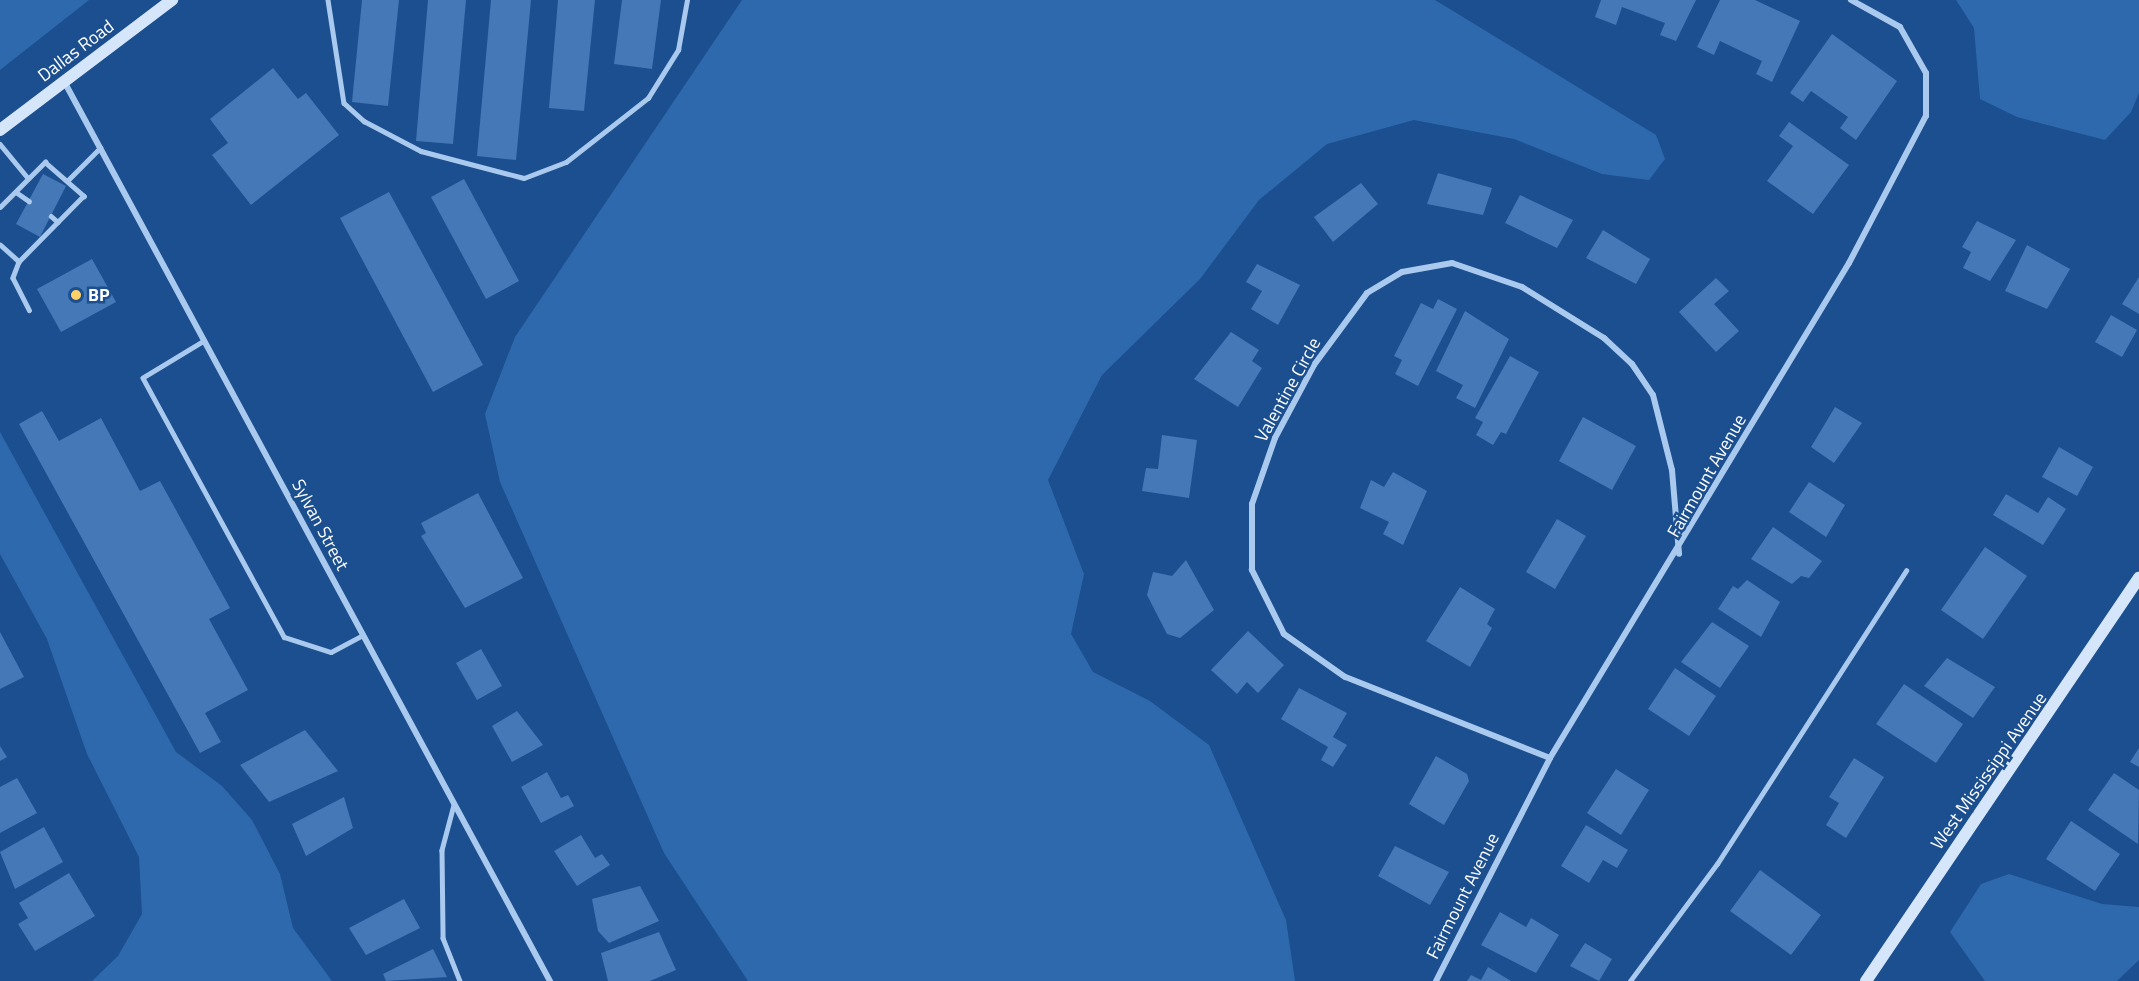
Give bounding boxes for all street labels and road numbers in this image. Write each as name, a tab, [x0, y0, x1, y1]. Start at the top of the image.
street label: Dallas Road	[34, 16, 118, 86]
street label: Valentine Circle	[1251, 334, 1325, 446]
street label: Fairmount Avenue	[1663, 411, 1751, 541]
street label: Sylvan Street	[287, 476, 353, 574]
street label: West Mississippi Avenue	[1927, 688, 2051, 854]
street label: Fairmount Avenue	[1422, 829, 1504, 963]

